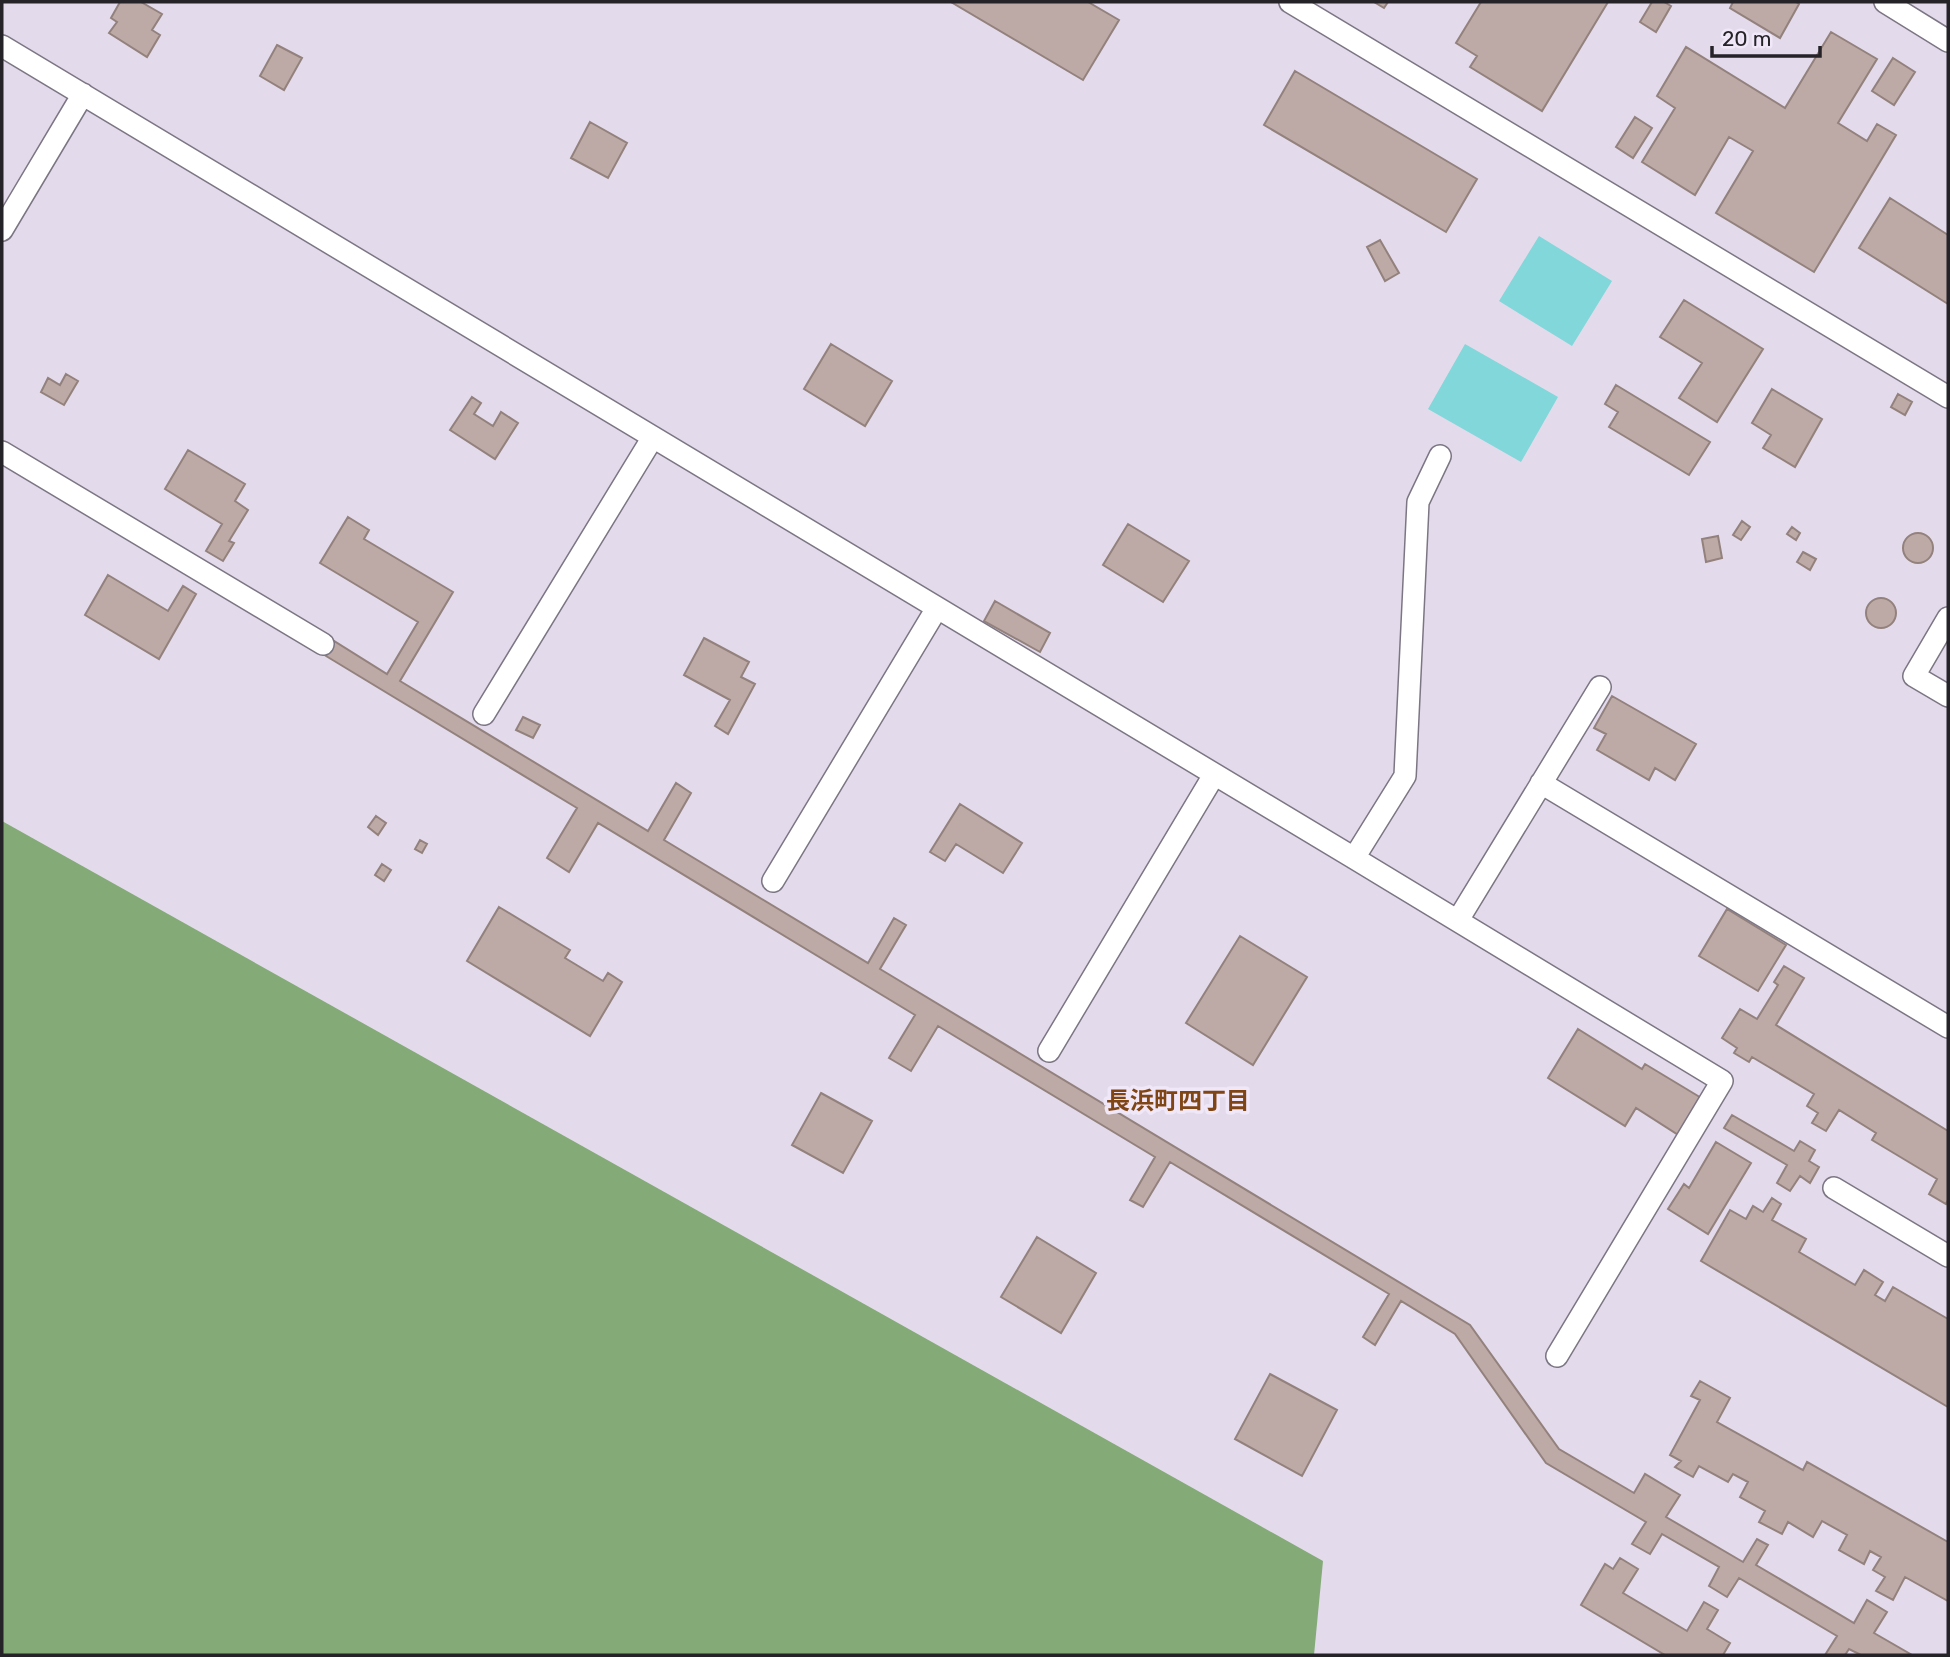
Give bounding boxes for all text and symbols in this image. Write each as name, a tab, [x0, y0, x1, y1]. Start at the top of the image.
scale bar	[1712, 14, 1820, 58]
text: 20 m	[1722, 26, 1771, 51]
district label: 長浜町四丁目	[1106, 1087, 1250, 1115]

